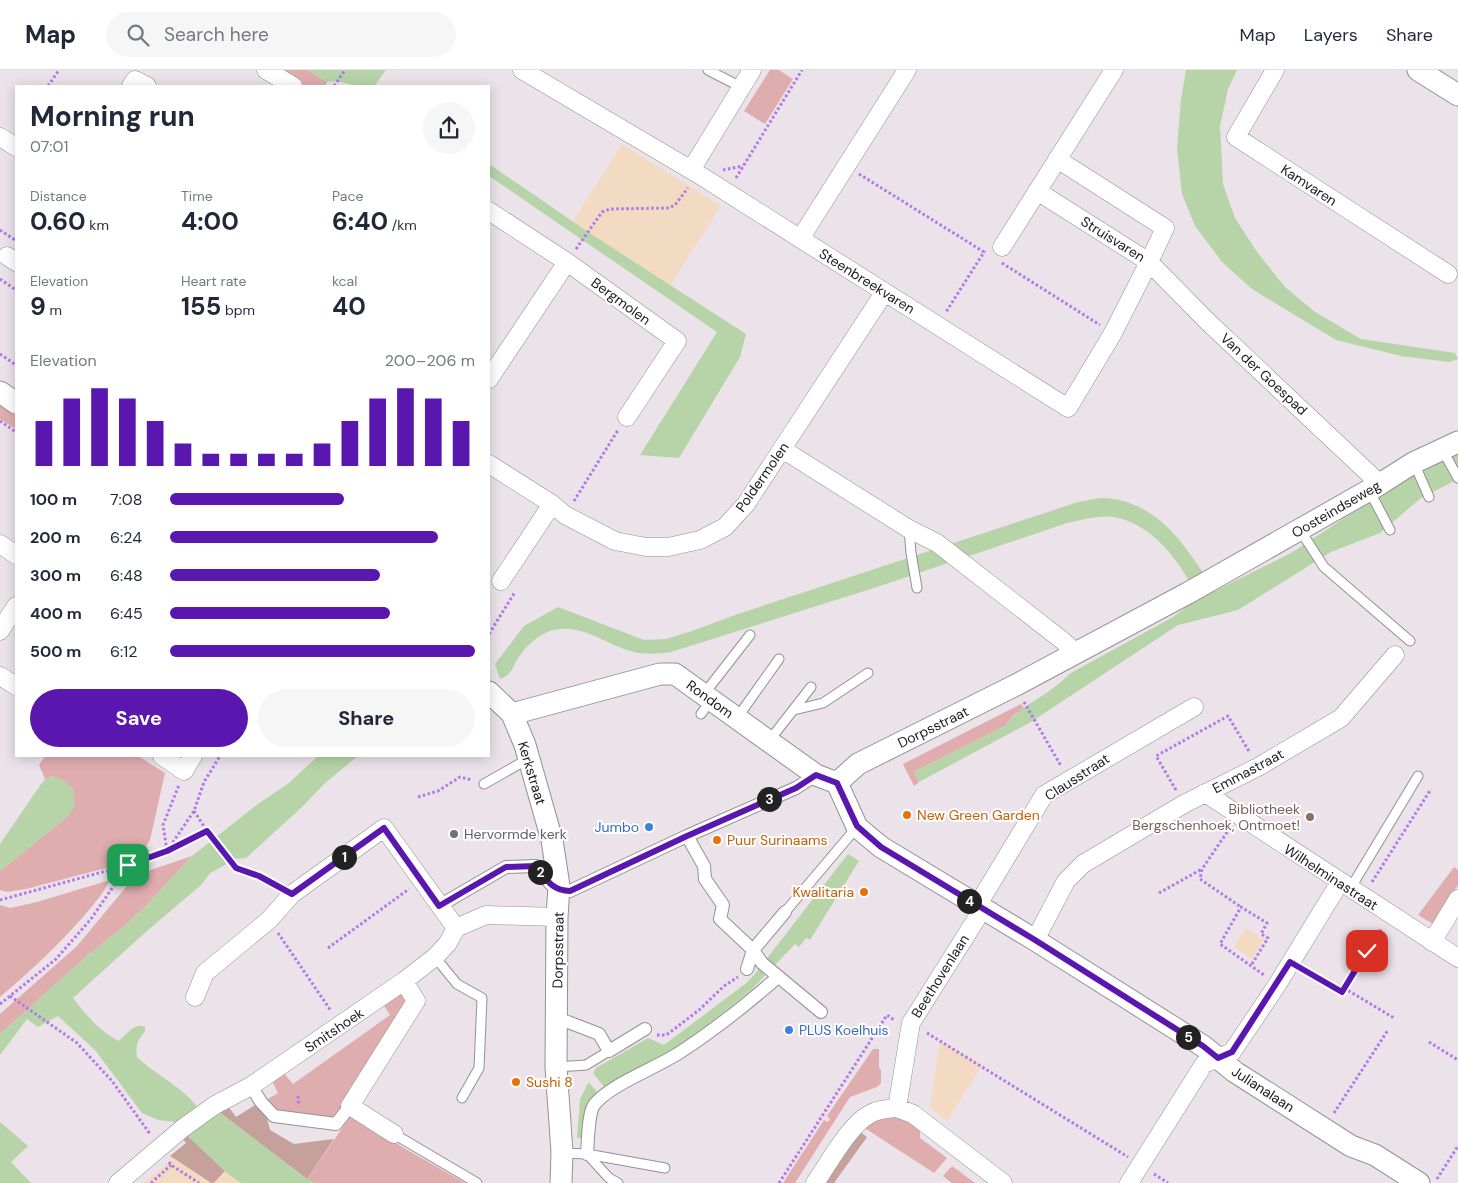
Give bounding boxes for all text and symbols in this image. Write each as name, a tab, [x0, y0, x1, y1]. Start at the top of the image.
search box	[106, 12, 456, 57]
text: Map	[25, 19, 76, 50]
icon: search	[124, 21, 152, 49]
text: Search here	[164, 22, 269, 47]
text: Map	[1240, 23, 1276, 47]
text: Layers	[1304, 23, 1358, 47]
text: Share	[1386, 23, 1433, 47]
text: Morning run	[30, 98, 195, 135]
button: share	[423, 102, 475, 154]
text: 07:01	[30, 136, 68, 157]
street label: Kamvaren	[1278, 160, 1340, 210]
text: Distance	[30, 187, 87, 205]
text: Time	[181, 187, 213, 205]
text: Pace	[332, 187, 363, 205]
text: 0.60	[30, 205, 86, 238]
text: 4:00	[181, 205, 239, 238]
text: 6:40	[332, 205, 388, 238]
street label: Struisvaren	[1078, 212, 1148, 266]
text: km	[86, 216, 109, 234]
text: /km	[388, 216, 417, 234]
street label: Steenbreekvaren	[816, 244, 918, 318]
text: Elevation	[30, 272, 88, 290]
text: Heart rate	[181, 272, 246, 290]
text: kcal	[332, 272, 357, 290]
street label: Bergmolen	[588, 273, 654, 329]
text: 9	[30, 290, 46, 323]
text: 155	[181, 290, 221, 323]
text: 40	[332, 290, 366, 323]
text: m	[46, 301, 62, 319]
text: bpm	[221, 301, 255, 319]
street label: Van der Goespad	[1217, 329, 1311, 419]
text: Elevation	[30, 350, 97, 371]
text: 200–206 m	[385, 350, 475, 371]
street label: Poldermolen	[731, 439, 793, 515]
street label: Oosteindseweg	[1288, 476, 1384, 542]
text: 100 m	[30, 489, 77, 510]
text: 7:08	[110, 489, 142, 510]
text: 200 m	[30, 527, 81, 548]
text: 6:24	[110, 527, 142, 548]
text: 300 m	[30, 565, 81, 586]
text: 6:48	[110, 565, 143, 586]
text: 400 m	[30, 603, 82, 624]
text: 6:45	[110, 603, 143, 624]
text: 500 m	[30, 641, 81, 662]
text: 6:12	[110, 641, 138, 662]
street label: Rondom	[683, 676, 737, 722]
button: Save	[30, 689, 248, 747]
button: Share	[258, 689, 475, 747]
street label: Dorpsstraat	[895, 702, 971, 752]
street label: Kerkstraat	[514, 739, 550, 807]
street label: Emmastraat	[1209, 745, 1287, 797]
street label: Clausstraat	[1041, 749, 1113, 805]
pin: 3	[756, 786, 782, 812]
text: 3	[765, 790, 774, 808]
place label: Bibliotheek Bergschenhoek, Ontmoet!	[1132, 800, 1300, 834]
place label: New Green Garden	[917, 806, 1040, 824]
marker: New Green Garden	[901, 809, 913, 821]
marker: Bibliotheek Bergschenhoek, Ontmoet!	[1304, 811, 1316, 823]
place label: Jumbo	[594, 818, 639, 836]
marker: Jumbo	[643, 821, 655, 833]
place label: Hervormde kerk	[464, 825, 567, 843]
marker: Hervormde kerk	[448, 828, 460, 840]
place label: Puur Surinaams	[727, 831, 828, 849]
marker: Puur Surinaams	[711, 834, 723, 846]
street label: Wilhelminastraat	[1281, 840, 1381, 914]
pin	[107, 844, 149, 886]
pin: 1	[332, 844, 356, 870]
text: 1	[342, 848, 347, 866]
icon: arrive	[114, 851, 142, 879]
pin: 2	[528, 860, 552, 884]
text: 2	[536, 863, 545, 881]
place label: Kwalitaria	[792, 883, 854, 901]
marker: Kwalitaria	[858, 886, 870, 898]
pin: 4	[956, 888, 982, 914]
text: 4	[965, 892, 974, 910]
street label: Dorpsstraat	[548, 911, 568, 989]
pin	[1346, 930, 1388, 972]
street label: Beethovenlaan	[907, 931, 973, 1021]
icon: check	[1353, 937, 1381, 965]
street label: Smitshoek	[301, 1004, 367, 1056]
place label: PLUS Koelhuis	[799, 1021, 889, 1039]
marker: PLUS Koelhuis	[783, 1024, 795, 1036]
pin: 5	[1176, 1024, 1200, 1050]
text: 5	[1184, 1028, 1193, 1046]
street label: Julianalaan	[1228, 1062, 1298, 1116]
place label: Sushi 8	[526, 1073, 573, 1091]
marker: Sushi 8	[510, 1076, 522, 1088]

